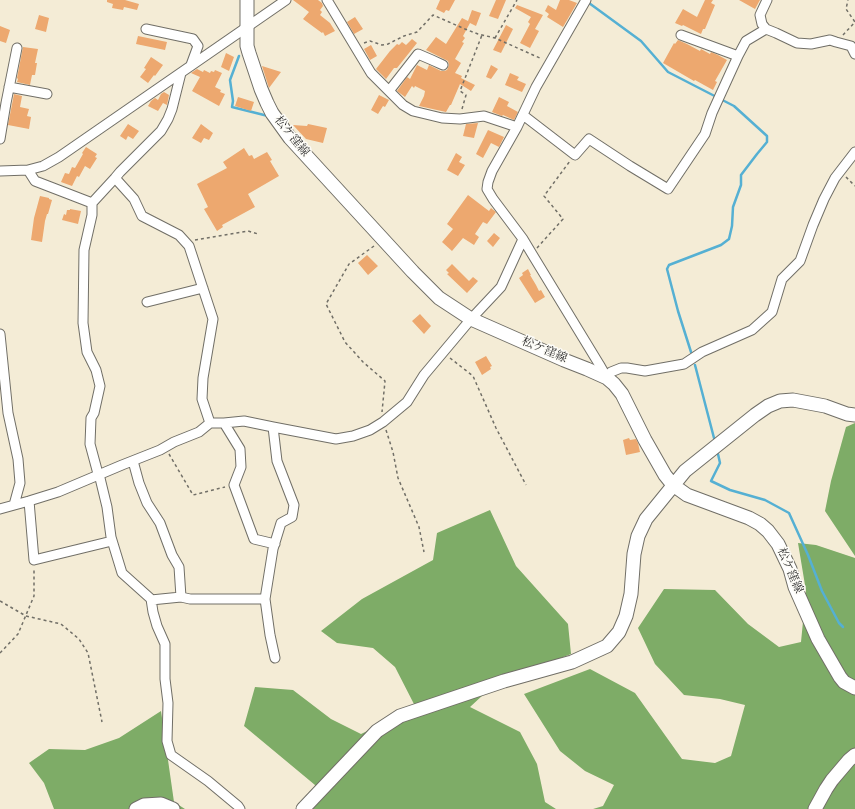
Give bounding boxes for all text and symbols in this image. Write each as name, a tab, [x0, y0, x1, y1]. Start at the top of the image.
street label: 松ケ窪線	[270, 114, 312, 160]
street label: 松ケ窪線	[519, 335, 569, 367]
street label: 松ケ窪線	[773, 546, 805, 596]

